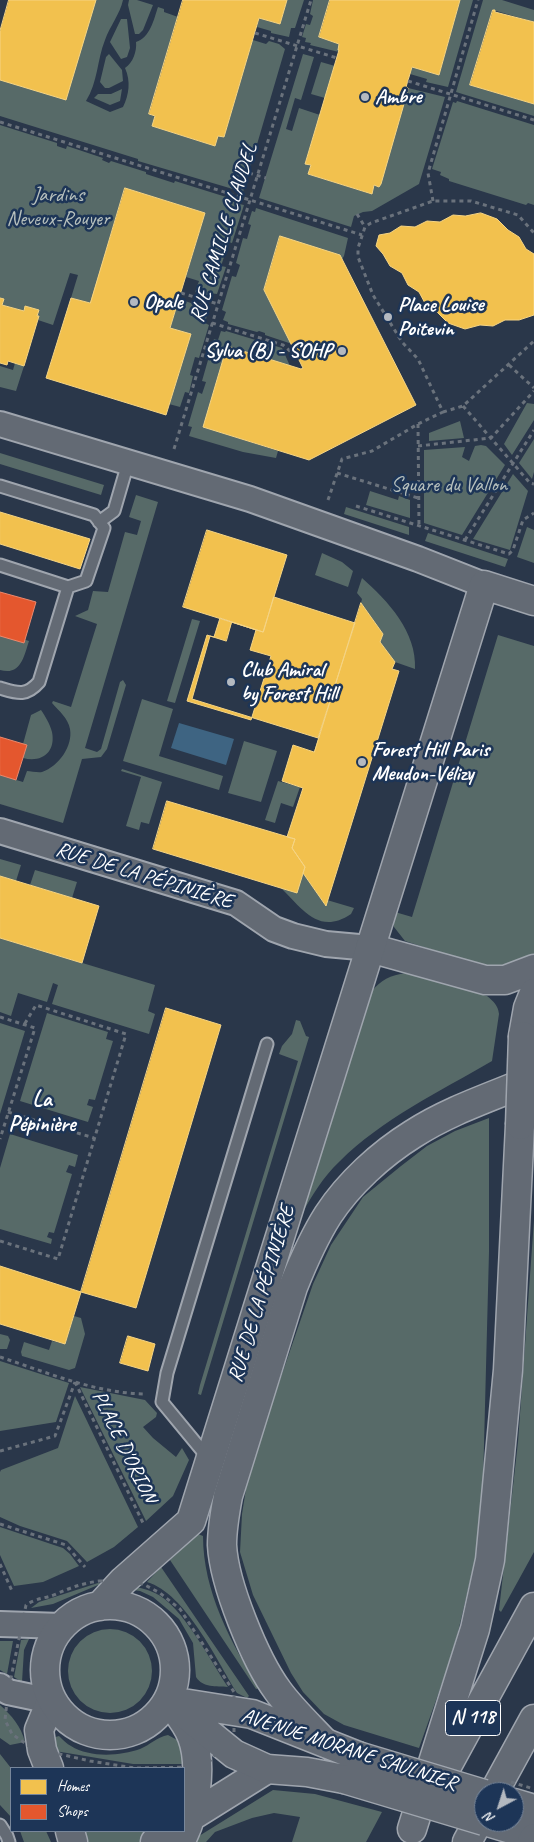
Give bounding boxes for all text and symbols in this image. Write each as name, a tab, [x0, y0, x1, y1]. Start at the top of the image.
place label: Ambre	[375, 84, 422, 110]
marker: Ambre	[359, 91, 371, 103]
street label: RUE CAMILLE CLAUDEL	[185, 141, 263, 325]
park label: Jardins Neveux-Rouyer	[6, 182, 110, 232]
place label: Opale	[144, 289, 183, 315]
place label: Place Louise Poitevin	[398, 292, 484, 342]
marker: Opale	[128, 296, 140, 308]
marker: Place Louise Poitevin	[382, 311, 394, 323]
place label: Sylva (B) - SOHP	[205, 338, 332, 364]
marker: Sylva (B) - SOHP	[336, 345, 348, 357]
park label: Square du Vallon	[391, 472, 507, 498]
place label: Club Amiral by Forest Hill	[241, 657, 337, 707]
marker: Club Amiral by Forest Hill	[225, 676, 237, 688]
place label: Forest Hill Paris Meudon-Vélizy	[372, 737, 489, 787]
marker: Forest Hill Paris Meudon-Vélizy	[356, 756, 368, 768]
street label: RUE DE LA PÉPINIÈRE	[53, 837, 235, 915]
district label: La Pépinière	[9, 1087, 75, 1138]
street label: RUE DE LA PÉPINIÈRE	[223, 1203, 301, 1385]
street label: PLACE D'ORION	[86, 1387, 162, 1507]
road number: N 118	[446, 1700, 500, 1736]
street label: AVENUE MORANE SAULNIER	[238, 1703, 460, 1797]
legend	[10, 1767, 185, 1832]
text: Homes	[57, 1777, 89, 1796]
north arrow	[474, 1782, 524, 1832]
text: Shops	[57, 1802, 88, 1821]
text: N	[481, 1809, 498, 1827]

